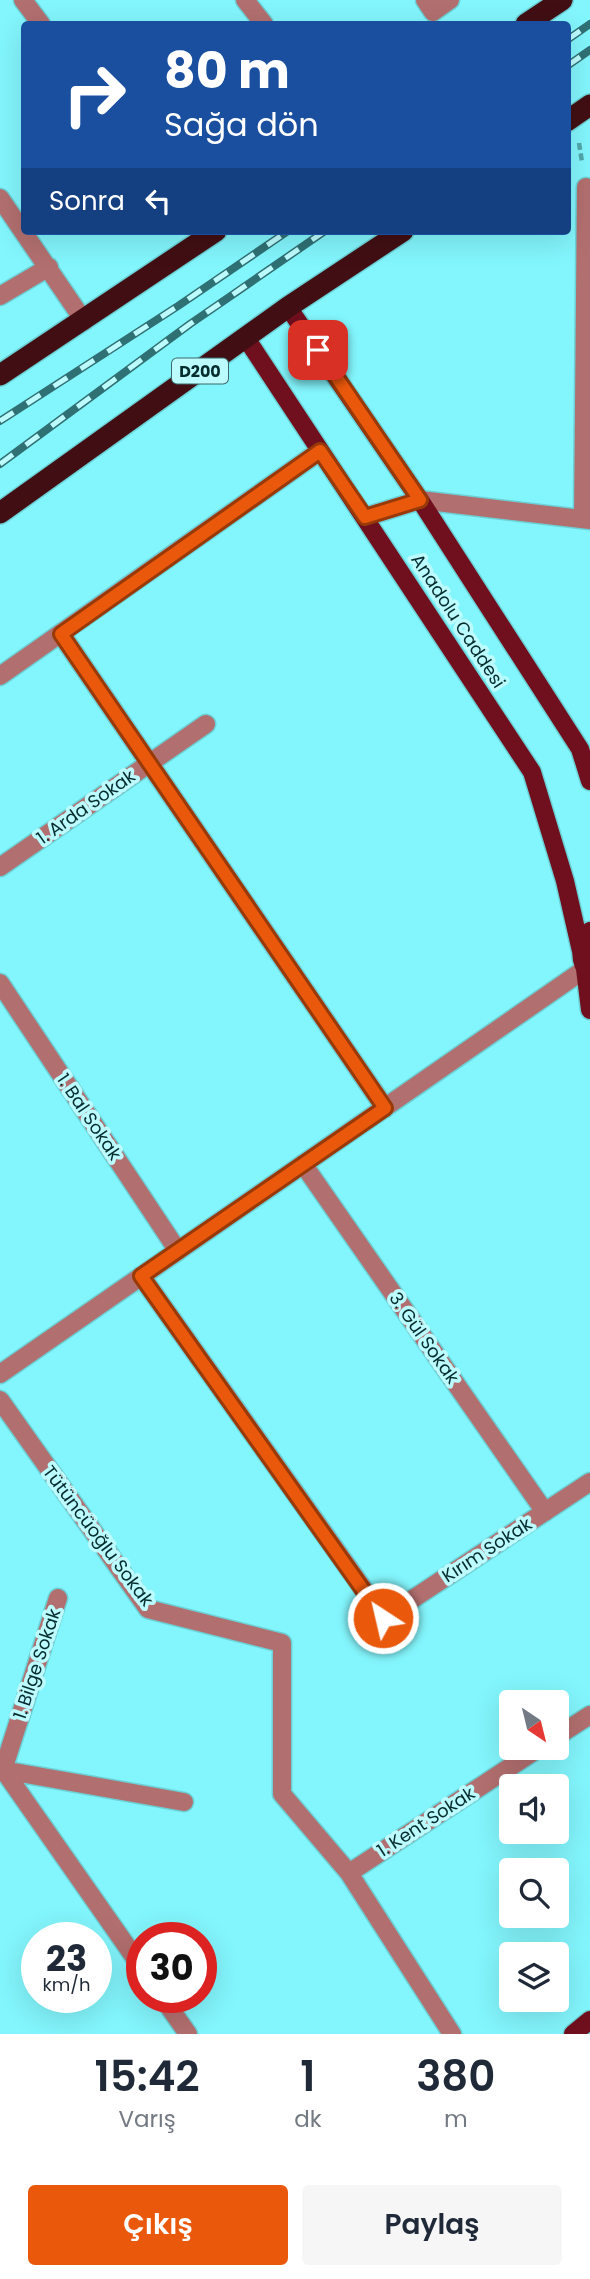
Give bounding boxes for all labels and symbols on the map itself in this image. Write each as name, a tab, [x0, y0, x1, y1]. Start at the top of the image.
pin	[288, 320, 348, 380]
road number: D200	[172, 358, 228, 384]
street label: Anadolu Caddesi	[406, 549, 511, 693]
street label: 1. Arda Sokak	[31, 763, 141, 850]
street label: 1. Bal Sokak	[51, 1068, 128, 1166]
street label: 3. Gül Sokak	[384, 1287, 466, 1389]
street label: Tütüncüoğlu Sokak	[37, 1460, 160, 1612]
street label: Kırım Sokak	[437, 1511, 537, 1588]
position arrow	[346, 1581, 420, 1655]
street label: 1. Bilge Sokak	[7, 1605, 66, 1722]
north arrow	[499, 1690, 569, 1760]
street label: 1. Kent Sokak	[372, 1780, 480, 1863]
speed limit sign: 30	[126, 1922, 217, 2013]

